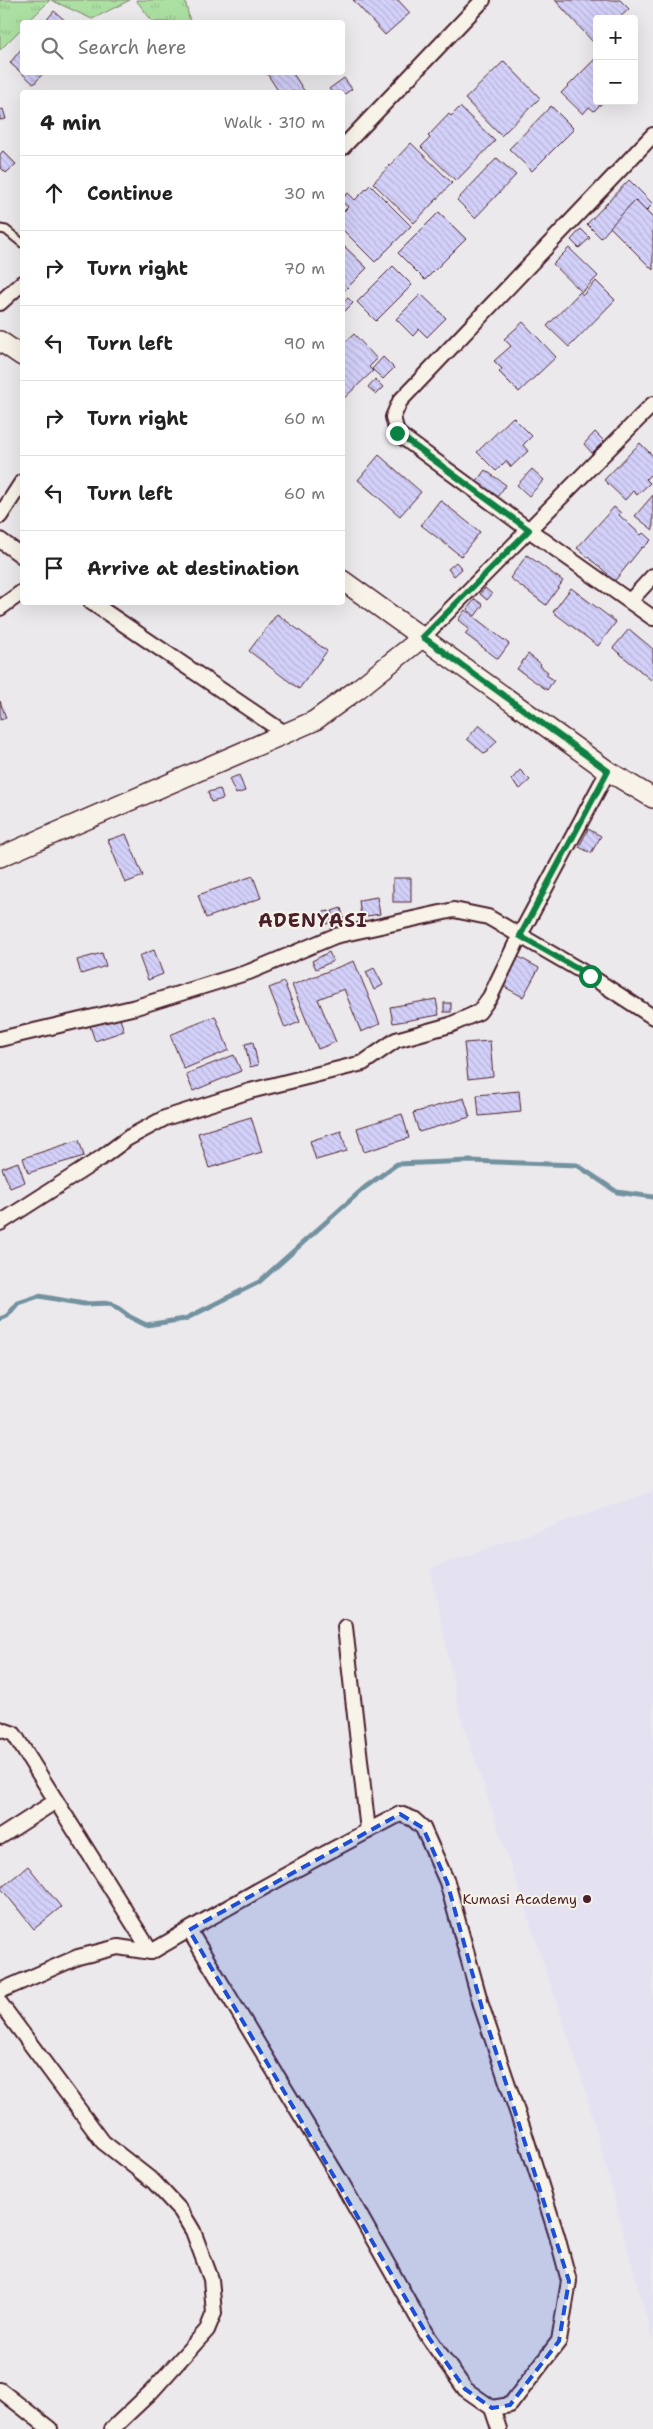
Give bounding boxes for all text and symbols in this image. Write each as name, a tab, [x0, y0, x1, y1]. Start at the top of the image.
map controls	[593, 15, 638, 105]
button: +	[593, 15, 638, 60]
search box	[20, 20, 345, 75]
icon: search	[38, 34, 66, 62]
text: Search here	[78, 35, 187, 60]
button: −	[593, 60, 638, 105]
text: 4 min	[40, 109, 101, 137]
text: Walk · 310 m	[224, 112, 325, 133]
icon: ahead	[40, 179, 68, 207]
text: Continue	[87, 181, 173, 206]
text: 30 m	[284, 183, 325, 204]
icon: right	[40, 254, 68, 282]
text: Turn right	[87, 256, 188, 281]
text: 70 m	[284, 258, 325, 279]
icon: left	[40, 329, 68, 357]
text: Turn left	[87, 331, 173, 356]
text: 90 m	[284, 333, 325, 354]
icon: right	[40, 404, 68, 432]
text: Turn right	[87, 406, 188, 431]
text: 60 m	[284, 408, 325, 429]
route end	[386, 422, 409, 445]
icon: left	[40, 479, 68, 507]
text: Turn left	[87, 481, 173, 506]
text: 60 m	[284, 483, 325, 504]
icon: arrive	[40, 554, 68, 582]
text: Arrive at destination	[87, 556, 299, 581]
district label: ADENYASI	[258, 908, 368, 933]
route start	[579, 965, 602, 988]
place label: Kumasi Academy	[462, 1890, 577, 1908]
marker: Kumasi Academy	[581, 1893, 593, 1905]

